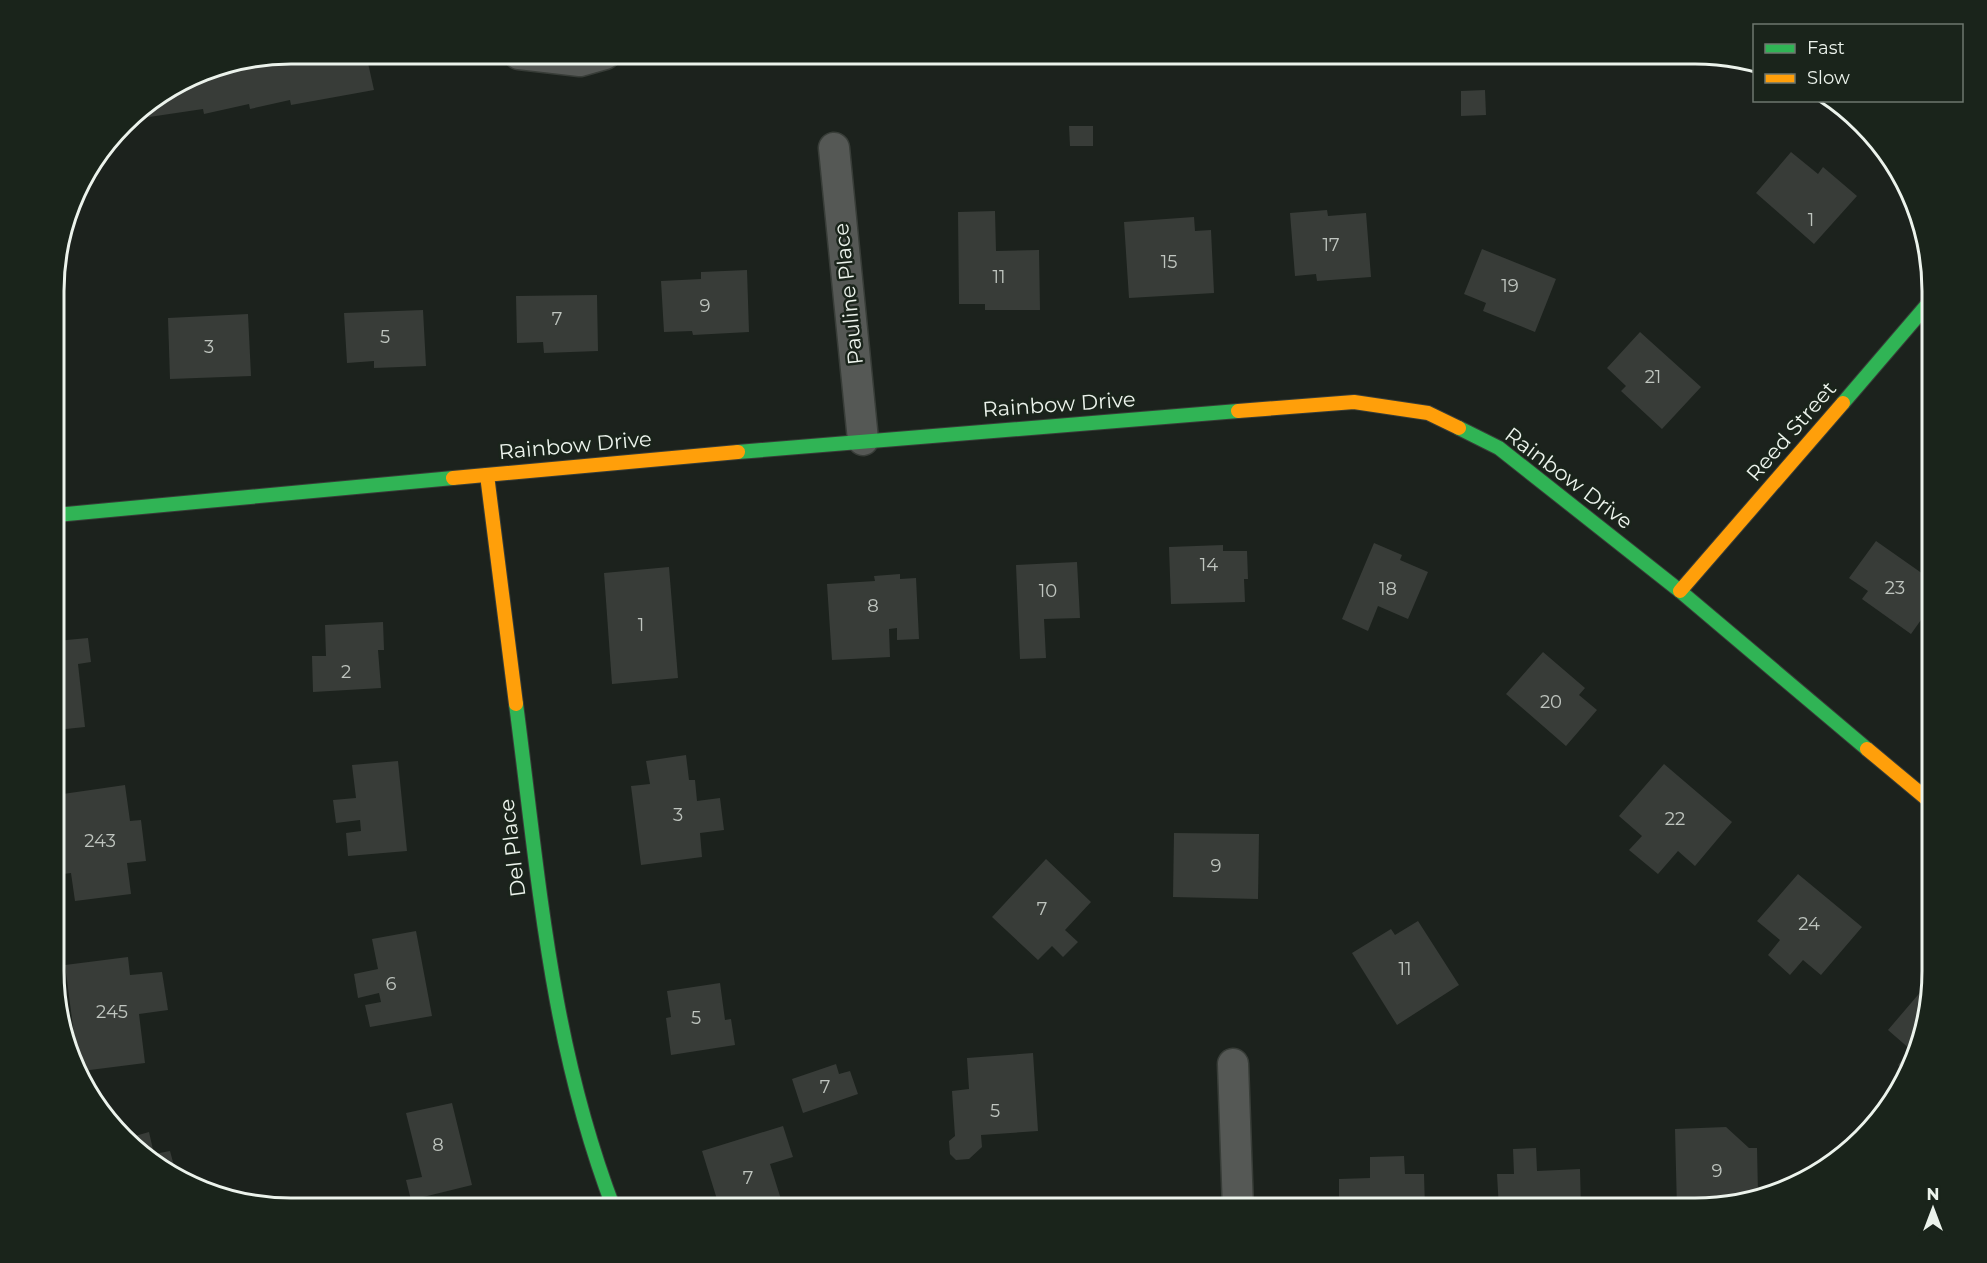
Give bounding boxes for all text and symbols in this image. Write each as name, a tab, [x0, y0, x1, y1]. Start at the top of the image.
legend	[1753, 24, 1963, 102]
text: Fast	[1807, 37, 1845, 59]
text: Slow	[1807, 67, 1850, 89]
house number: 1	[1808, 209, 1814, 231]
street label: Pauline Place	[828, 222, 868, 366]
house number: 17	[1322, 234, 1340, 256]
house number: 15	[1161, 251, 1177, 273]
house number: 11	[993, 266, 1006, 288]
house number: 19	[1501, 275, 1519, 297]
house number: 9	[700, 295, 711, 317]
house number: 7	[552, 308, 562, 330]
house number: 5	[380, 326, 390, 348]
house number: 3	[204, 336, 214, 358]
house number: 21	[1645, 366, 1661, 388]
street label: Reed Street	[1741, 376, 1841, 486]
street label: Rainbow Drive	[982, 386, 1136, 422]
street label: Rainbow Drive	[1500, 422, 1638, 534]
street label: Rainbow Drive	[498, 426, 652, 464]
house number: 14	[1200, 554, 1218, 576]
house number: 23	[1885, 577, 1905, 599]
house number: 18	[1379, 578, 1397, 600]
house number: 10	[1039, 580, 1057, 602]
house number: 8	[867, 595, 879, 617]
house number: 1	[638, 614, 644, 636]
house number: 2	[341, 661, 351, 683]
house number: 20	[1540, 691, 1562, 713]
street label: Del Place	[494, 798, 530, 898]
house number: 3	[673, 804, 683, 826]
house number: 22	[1665, 808, 1685, 830]
house number: 243	[84, 830, 116, 852]
house number: 9	[1211, 855, 1222, 877]
house number: 7	[1037, 898, 1047, 920]
house number: 24	[1798, 913, 1820, 935]
house number: 11	[1399, 958, 1412, 980]
house number: 6	[386, 973, 397, 995]
house number: 245	[96, 1001, 128, 1023]
house number: 5	[691, 1007, 701, 1029]
house number: 7	[820, 1076, 830, 1098]
house number: 5	[990, 1100, 1000, 1122]
house number: 8	[432, 1134, 444, 1156]
house number: 9	[1712, 1160, 1723, 1182]
house number: 7	[743, 1167, 753, 1189]
north arrow	[1903, 1179, 1963, 1239]
text: N	[1927, 1185, 1939, 1204]

